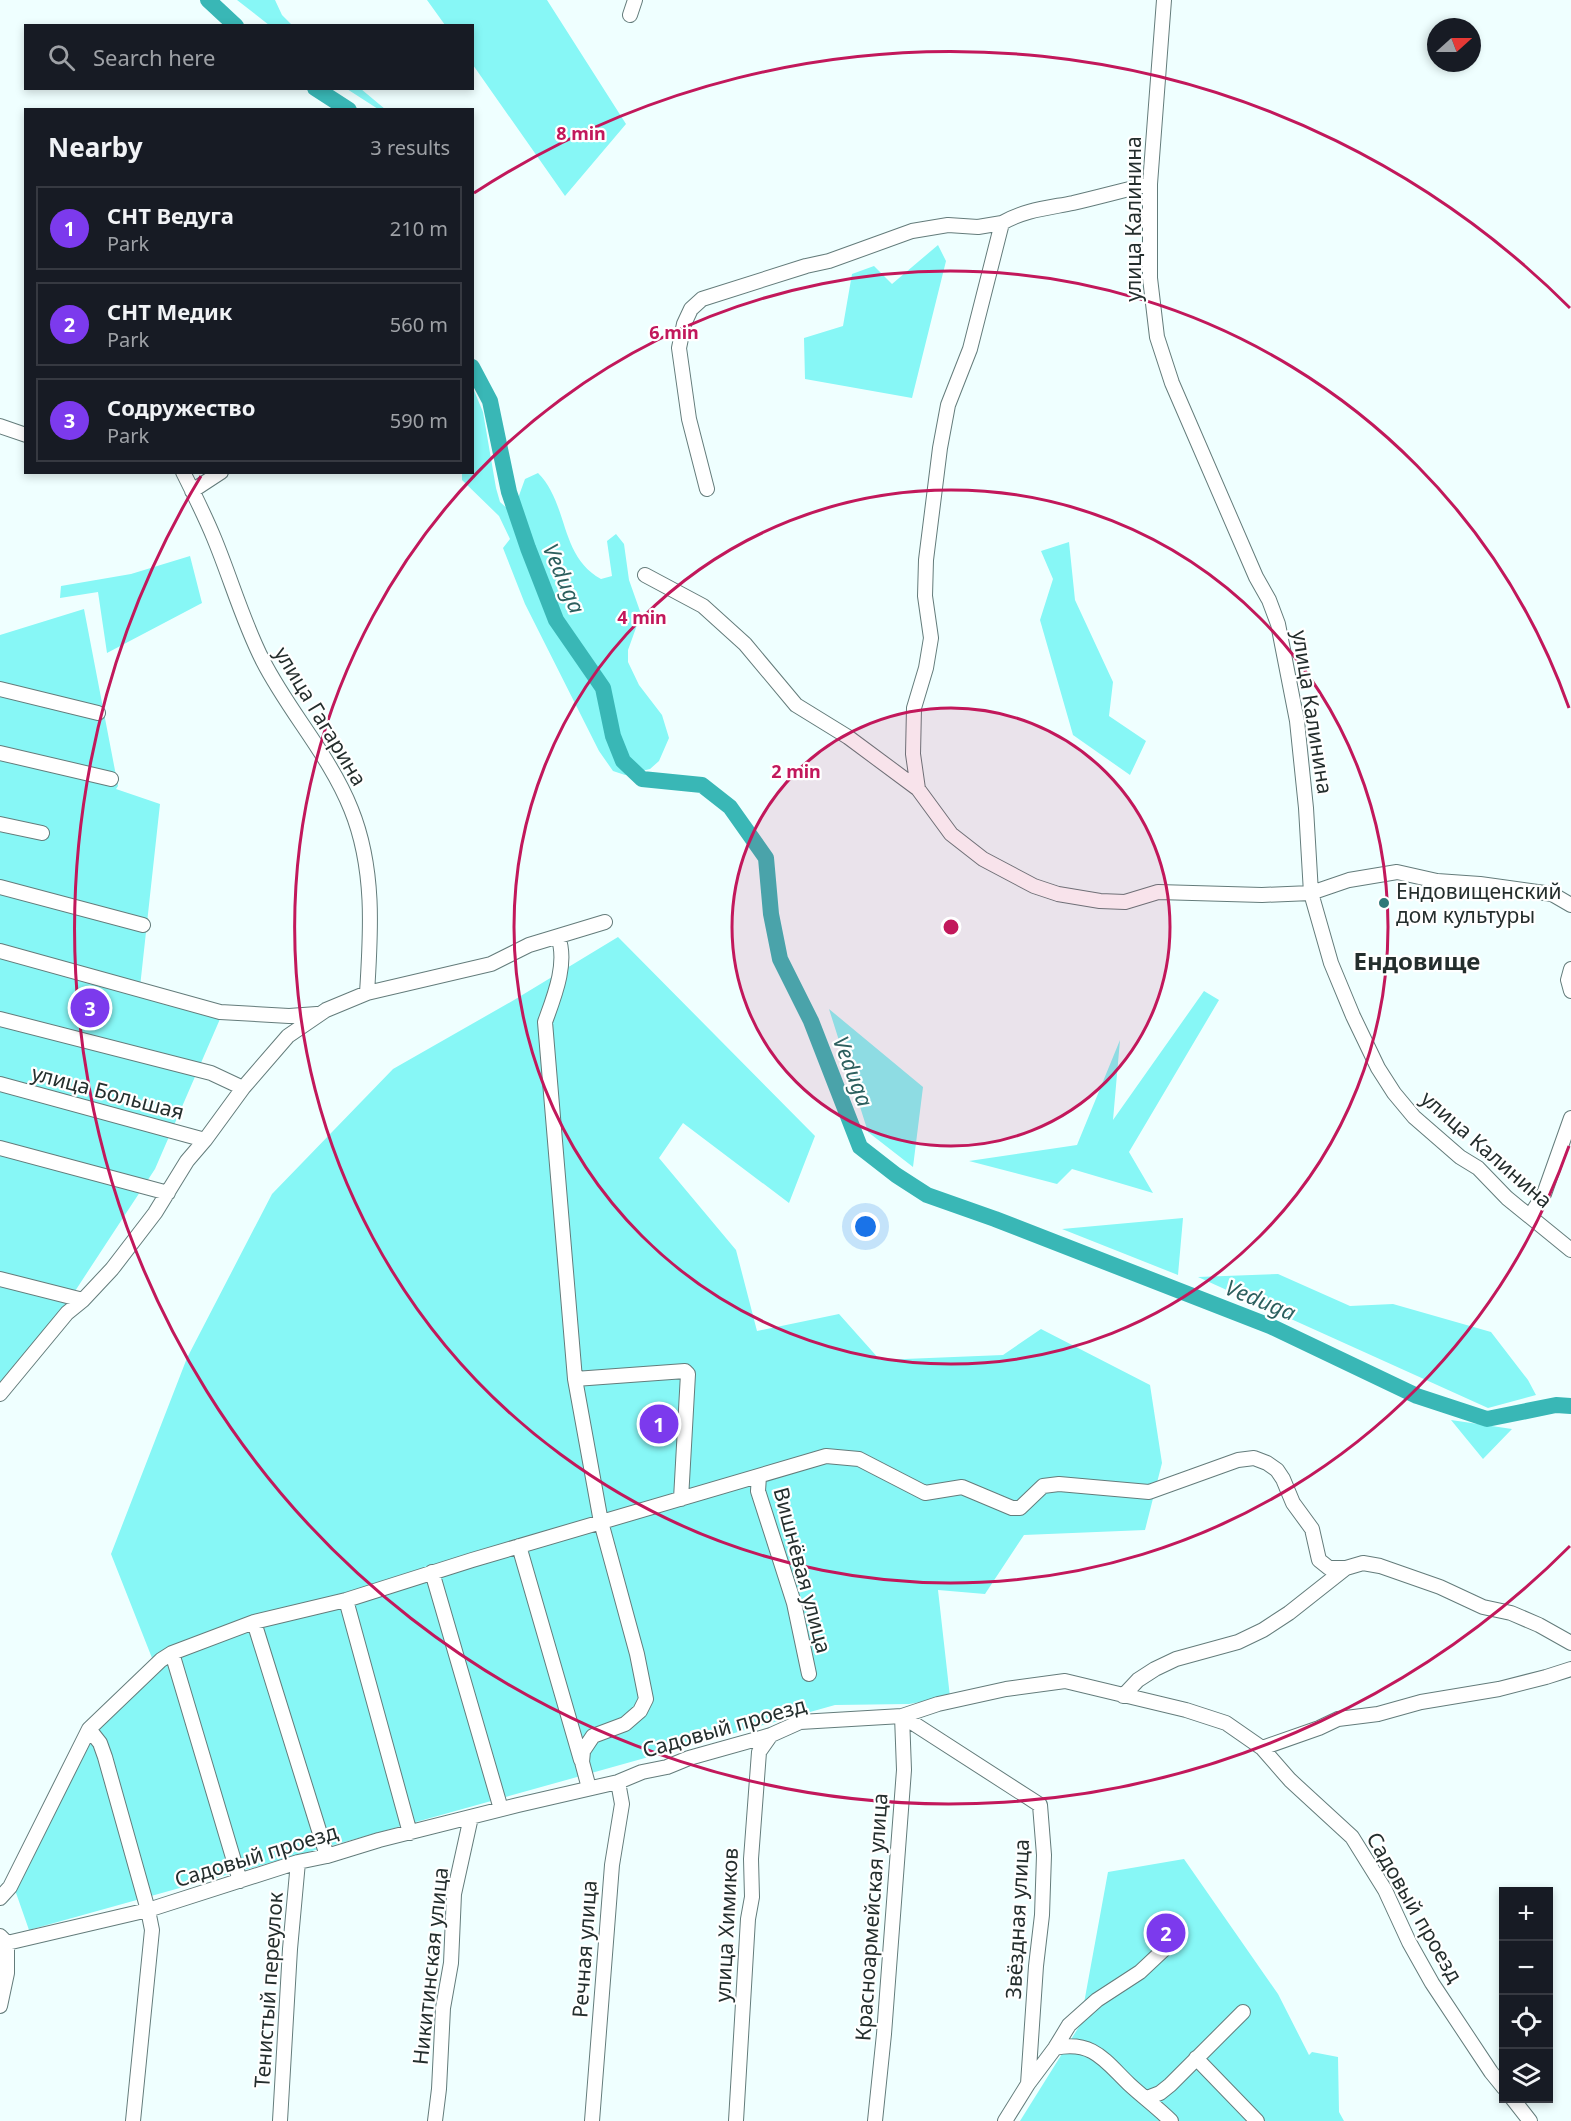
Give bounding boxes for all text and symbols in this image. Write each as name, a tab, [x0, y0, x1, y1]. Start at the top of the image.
north arrow	[1427, 18, 1481, 72]
search box	[24, 24, 474, 90]
icon: search	[45, 41, 78, 74]
text: Search here	[93, 42, 215, 72]
text: 8 min	[556, 121, 606, 145]
text: Nearby	[48, 129, 143, 165]
text: 3 results	[370, 134, 450, 161]
street label: улица Калинина	[1119, 136, 1147, 302]
text: СНТ Ведуга	[107, 200, 234, 230]
text: 1	[64, 215, 75, 242]
text: 210 m	[390, 215, 448, 242]
text: Park	[107, 230, 149, 257]
text: СНТ Медик	[107, 296, 232, 326]
text: 2	[64, 311, 75, 338]
text: 560 m	[390, 311, 448, 338]
text: 6 min	[649, 320, 699, 344]
text: Park	[107, 326, 149, 353]
text: Содружество	[107, 392, 255, 422]
text: 3	[64, 407, 75, 434]
text: 590 m	[390, 407, 448, 434]
text: Park	[107, 422, 149, 449]
water label: Veduga	[537, 538, 593, 618]
text: 4 min	[617, 605, 667, 629]
street label: улица Калинина	[1286, 628, 1340, 796]
street label: улица Гагарина	[268, 641, 374, 791]
text: 2 min	[771, 759, 821, 783]
place label: Ендовищенский дом культуры	[1396, 877, 1562, 929]
marker: Ендовищенский дом культуры	[1377, 896, 1391, 910]
centre of rings	[941, 917, 961, 937]
district label: Ендовище	[1354, 944, 1480, 977]
pin: 3	[70, 986, 110, 1030]
water label: Veduga	[827, 1031, 881, 1111]
street label: улица Большая	[29, 1058, 187, 1126]
street label: улица Калинина	[1415, 1084, 1559, 1214]
your location	[851, 1212, 880, 1241]
water label: Veduga	[1221, 1271, 1301, 1327]
pin: 1	[640, 1402, 678, 1446]
street label: Вишнёвая улица	[767, 1484, 839, 1656]
street label: Садовый проезд	[639, 1690, 809, 1764]
street label: Красноармейская улица	[848, 1792, 894, 2042]
street label: Садовый проезд	[171, 1817, 341, 1893]
street label: Садовый проезд	[1361, 1827, 1470, 1987]
street label: Звёздная улица	[999, 1838, 1035, 2000]
street label: улица Химиков	[708, 1847, 744, 2003]
street label: Никитинская улица	[406, 1866, 454, 2066]
street label: Речная улица	[565, 1879, 603, 2019]
map controls	[1499, 1887, 1553, 2103]
button: +	[1499, 1887, 1553, 1941]
street label: Тенистый переулок	[247, 1891, 289, 2089]
pin: 2	[1146, 1910, 1186, 1956]
button: −	[1499, 1941, 1553, 1995]
button: locate	[1499, 1995, 1553, 2049]
button: layers	[1499, 2049, 1553, 2103]

